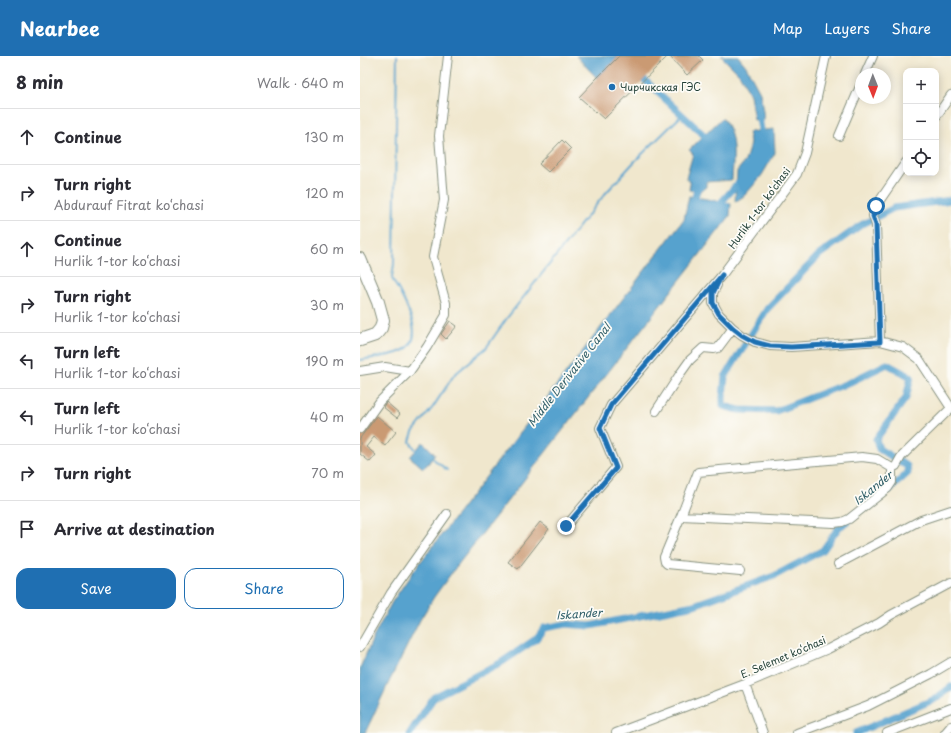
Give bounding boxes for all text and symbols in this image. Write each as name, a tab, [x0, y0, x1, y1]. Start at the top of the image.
text: Nearbee	[20, 14, 100, 42]
text: Map	[773, 18, 803, 39]
text: Layers	[825, 18, 870, 39]
text: Share	[892, 18, 931, 39]
north arrow	[855, 68, 891, 104]
map controls	[903, 68, 939, 176]
button: +	[903, 68, 939, 104]
text: 8 min	[16, 69, 64, 95]
text: Walk · 640 m	[257, 73, 344, 92]
place label: Чирчикская ГЭС	[620, 79, 701, 94]
marker: Чирчикская ГЭС	[607, 82, 617, 92]
button: −	[903, 104, 939, 140]
text: Continue	[54, 125, 122, 148]
icon: ahead	[16, 126, 38, 148]
text: 130 m	[305, 127, 344, 146]
button: locate	[903, 140, 939, 176]
street label: Hurlik 1-tor ko‘chasi	[724, 164, 793, 251]
text: Turn right	[54, 172, 131, 195]
icon: right	[16, 182, 38, 204]
text: 120 m	[305, 183, 344, 202]
text: Abdurauf Fitrat ko‘chasi	[54, 195, 204, 214]
route start	[867, 197, 885, 215]
text: Continue	[54, 228, 122, 251]
icon: ahead	[16, 238, 38, 260]
text: 60 m	[310, 239, 344, 258]
text: Hurlik 1-tor ko‘chasi	[54, 251, 181, 270]
text: Turn right	[54, 284, 131, 307]
icon: right	[16, 294, 38, 316]
text: 30 m	[310, 295, 344, 314]
text: Hurlik 1-tor ko‘chasi	[54, 307, 181, 326]
water label: Middle Derivative Canal	[523, 318, 616, 430]
text: Turn left	[54, 340, 120, 363]
icon: left	[16, 350, 38, 372]
text: 190 m	[305, 351, 344, 370]
text: Hurlik 1-tor ko‘chasi	[54, 363, 181, 382]
text: Turn left	[54, 396, 120, 419]
icon: left	[16, 406, 38, 428]
text: 40 m	[310, 407, 344, 426]
text: Hurlik 1-tor ko‘chasi	[54, 419, 181, 438]
text: Turn right	[54, 461, 131, 484]
icon: right	[16, 462, 38, 484]
text: 70 m	[311, 463, 344, 482]
water label: Iskander	[850, 465, 897, 509]
text: Arrive at destination	[54, 517, 215, 540]
route end	[557, 517, 575, 535]
icon: arrive	[16, 518, 38, 540]
button: Save	[16, 568, 176, 609]
button: Share	[184, 568, 344, 609]
water label: Iskander	[555, 603, 604, 624]
street label: E. Selemet ko‘chasi	[738, 632, 828, 681]

